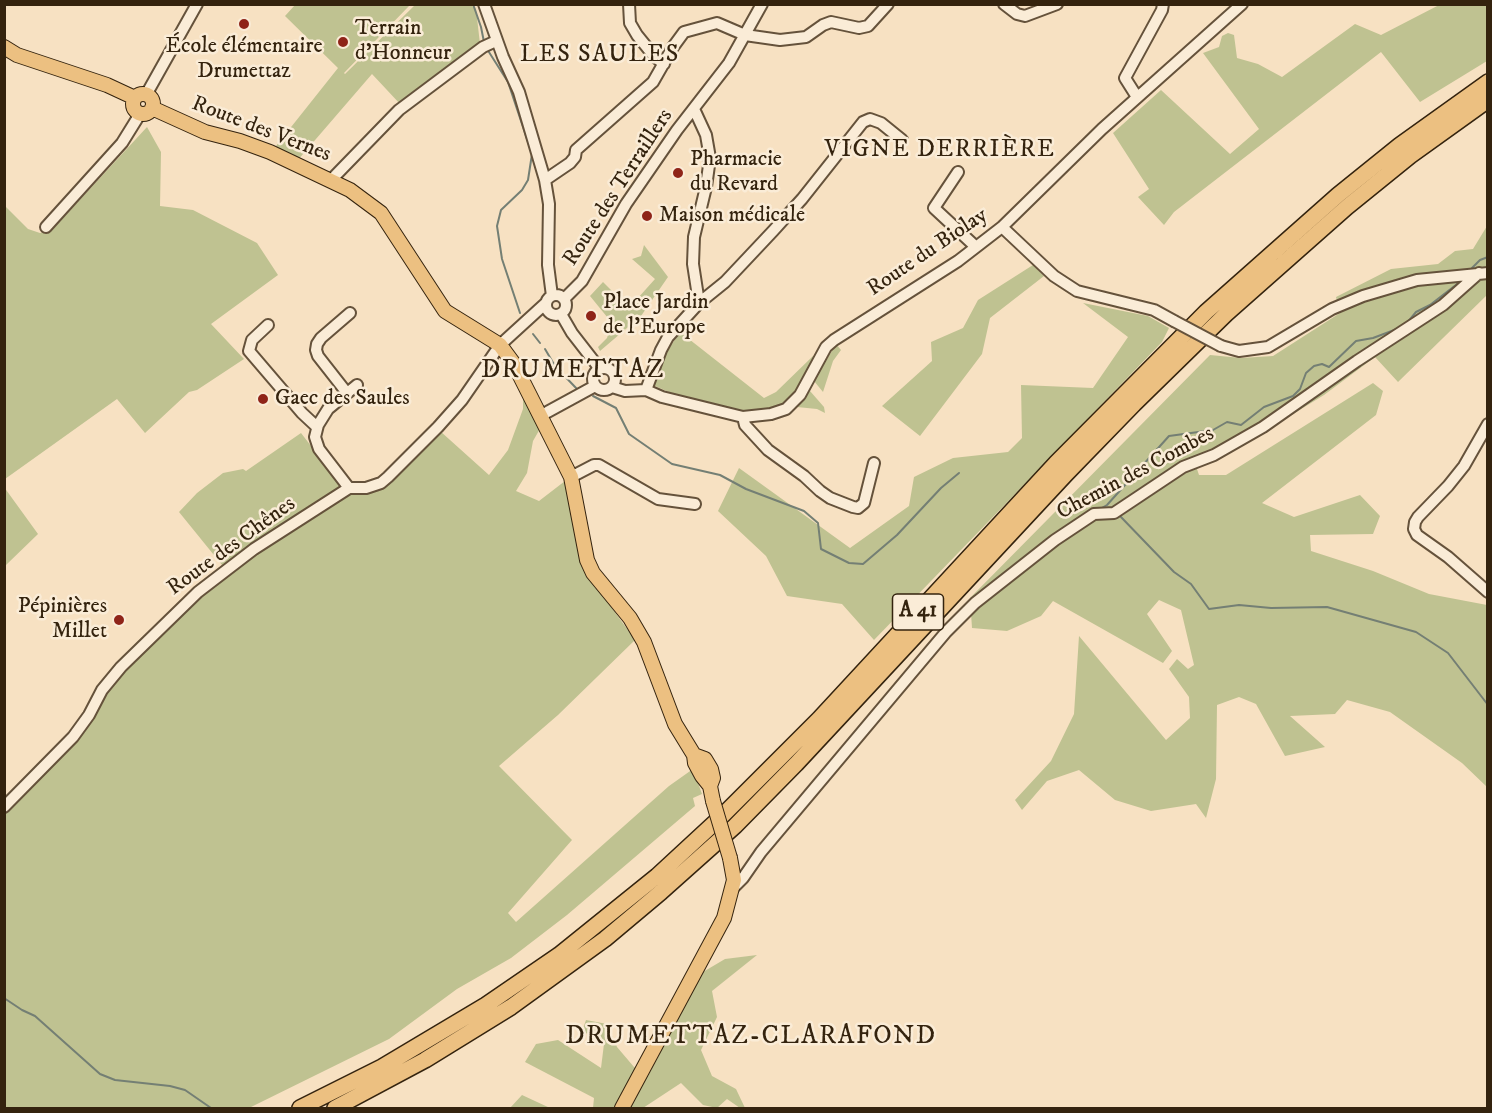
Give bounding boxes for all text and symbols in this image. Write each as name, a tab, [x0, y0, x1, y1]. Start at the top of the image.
place label: Terrain d'Honneur	[355, 16, 451, 68]
marker: École élémentaire Drumettaz	[237, 17, 251, 31]
place label: École élémentaire Drumettaz	[165, 34, 323, 86]
marker: Terrain d'Honneur	[336, 35, 350, 49]
district label: LES SAULES	[520, 42, 680, 70]
street label: Route des Vernes	[188, 91, 334, 169]
street label: Route des Terraillers	[558, 105, 680, 271]
district label: VIGNE DERRIÈRE	[825, 137, 1055, 165]
place label: Pharmacie du Revard	[690, 147, 782, 198]
marker: Pharmacie du Revard	[671, 166, 685, 180]
place label: Maison médicale	[659, 203, 805, 229]
street label: Route du Biolay	[863, 203, 993, 303]
marker: Maison médicale	[640, 209, 654, 223]
place label: Place Jardin de l'Europe	[603, 290, 709, 342]
marker: Place Jardin de l'Europe	[584, 309, 598, 323]
district label: DRUMETTAZ	[481, 356, 665, 388]
place label: Gaec des Saules	[275, 386, 410, 412]
marker: Gaec des Saules	[256, 392, 270, 406]
street label: Chemin des Combes	[1053, 421, 1219, 527]
street label: Route des Chênes	[163, 492, 301, 602]
place label: Pépinières Millet	[18, 594, 107, 646]
road number: A 41	[892, 594, 944, 630]
marker: Pépinières Millet	[112, 613, 126, 627]
district label: DRUMETTAZ-CLARAFOND	[565, 1022, 937, 1054]

